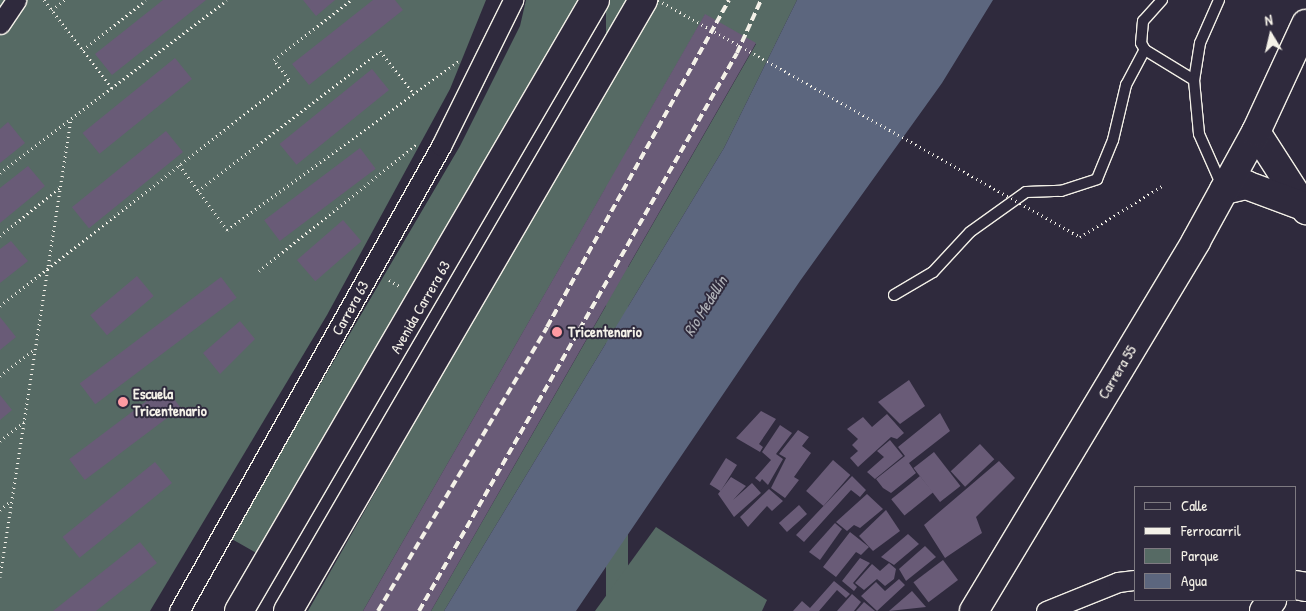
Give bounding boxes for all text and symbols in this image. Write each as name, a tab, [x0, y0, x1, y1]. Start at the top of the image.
north arrow	[1246, 10, 1296, 60]
text: N	[1263, 10, 1274, 30]
street label: Avenida Carrera 63	[386, 257, 454, 357]
water label: Río Medellín	[679, 272, 731, 340]
street label: Carrera 63	[328, 278, 372, 338]
place label: Tricentenario	[568, 323, 642, 341]
marker: Tricentenario	[550, 325, 564, 339]
street label: Carrera 55	[1094, 342, 1140, 402]
place label: Escuela Tricentenario	[133, 384, 207, 419]
marker: Escuela Tricentenario	[117, 396, 129, 408]
legend	[1134, 486, 1296, 601]
text: Calle	[1181, 495, 1208, 516]
text: Ferrocarril	[1181, 520, 1241, 541]
text: Parque	[1181, 545, 1219, 566]
text: Agua	[1181, 570, 1207, 591]

